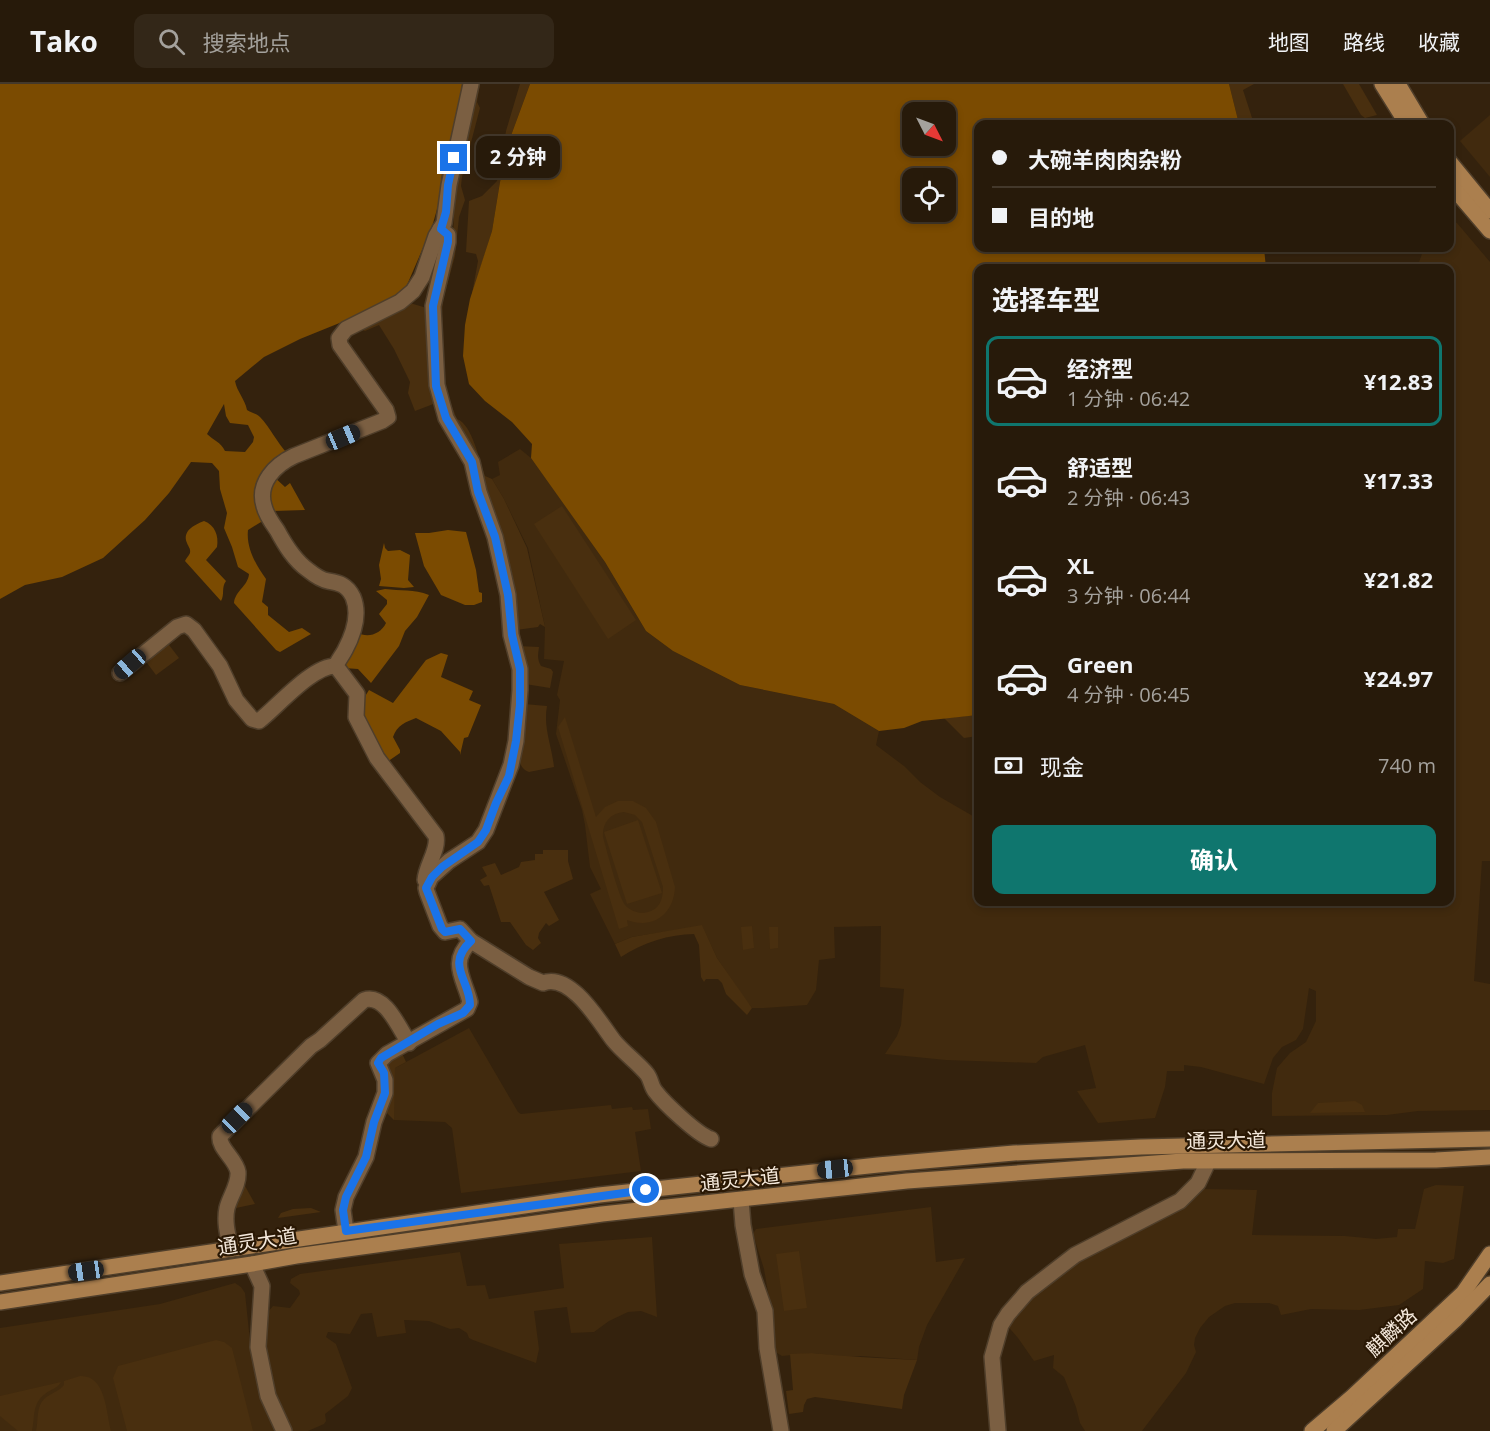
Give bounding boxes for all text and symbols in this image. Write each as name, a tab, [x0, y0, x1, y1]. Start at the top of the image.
search box	[134, 14, 554, 68]
text: Tako	[30, 22, 98, 60]
icon: search	[155, 25, 188, 58]
text: 搜索地点	[203, 27, 291, 57]
text: 地图	[1268, 28, 1310, 56]
text: 路线	[1343, 28, 1385, 56]
text: 收藏	[1418, 28, 1460, 56]
north arrow	[902, 102, 956, 156]
map controls	[902, 102, 956, 222]
callout: 2 分钟	[475, 137, 559, 179]
text: 2 分钟	[490, 143, 546, 170]
route end	[440, 144, 467, 171]
text: 大碗羊肉肉杂粉	[1028, 144, 1182, 174]
button: locate	[902, 168, 956, 222]
text: 目的地	[1028, 202, 1094, 232]
text: 选择车型	[992, 281, 1100, 318]
text: 经济型	[1067, 353, 1133, 383]
icon: car	[995, 354, 1049, 408]
text: ¥12.83	[1364, 366, 1433, 396]
text: 1 分钟 · 06:42	[1067, 385, 1190, 412]
car	[323, 422, 363, 452]
text: 舒适型	[1067, 452, 1133, 482]
icon: car	[995, 453, 1049, 507]
text: ¥17.33	[1364, 465, 1433, 495]
text: 2 分钟 · 06:43	[1067, 484, 1190, 511]
text: XL	[1067, 550, 1094, 580]
icon: car	[995, 552, 1049, 606]
text: ¥21.82	[1364, 564, 1433, 594]
text: 3 分钟 · 06:44	[1067, 582, 1190, 609]
car	[111, 645, 149, 683]
text: Green	[1067, 649, 1133, 679]
icon: car	[995, 651, 1049, 705]
text: ¥24.97	[1364, 663, 1433, 693]
text: 4 分钟 · 06:45	[1067, 681, 1190, 708]
icon: cash	[992, 749, 1025, 782]
text: 现金	[1040, 751, 1084, 781]
text: 740 m	[1378, 752, 1436, 779]
button: 确认	[992, 825, 1436, 894]
car	[218, 1099, 256, 1137]
street label: 通灵大道	[1186, 1126, 1266, 1154]
car	[816, 1158, 854, 1180]
street label: 通灵大道	[699, 1161, 781, 1197]
route start	[632, 1176, 659, 1203]
street label: 通灵大道	[215, 1221, 299, 1261]
car	[67, 1260, 105, 1282]
street label: 麒麟路	[1360, 1302, 1422, 1362]

